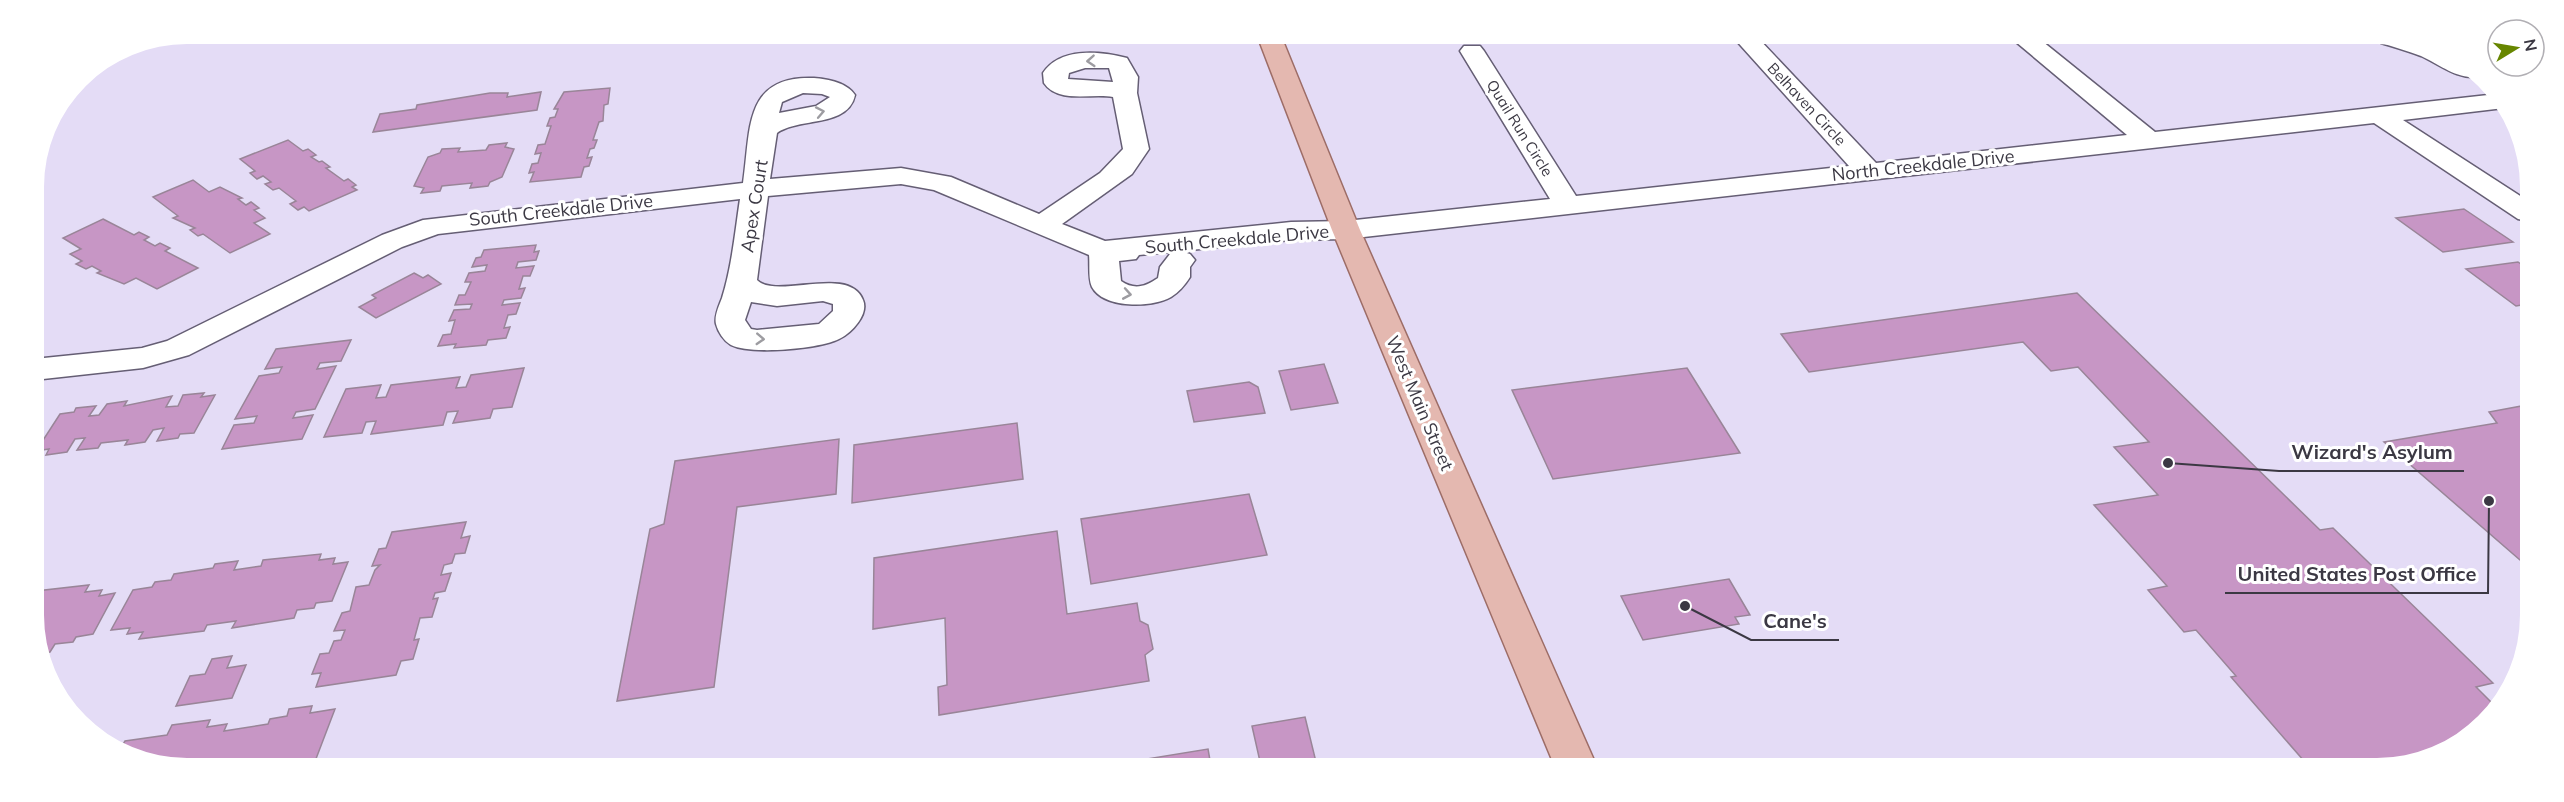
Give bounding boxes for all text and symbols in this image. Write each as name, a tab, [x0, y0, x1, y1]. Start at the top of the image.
north arrow	[2486, 18, 2546, 78]
text: N	[2520, 37, 2542, 53]
one-way arrow	[1087, 55, 1096, 68]
street label: Belhaven Circle	[1764, 59, 1850, 149]
street label: Quail Run Circle	[1483, 76, 1557, 180]
one-way arrow	[815, 106, 825, 119]
street label: North Creekdale Drive	[1831, 144, 2015, 186]
street label: Apex Court	[735, 158, 773, 254]
street label: South Creekdale Drive	[468, 189, 654, 231]
street label: South Creekdale Drive	[1144, 219, 1330, 259]
one-way arrow	[1122, 288, 1132, 300]
street label: West Main Street	[1381, 332, 1459, 474]
one-way arrow	[755, 333, 764, 346]
callout: Wizard's Asylum	[2279, 433, 2464, 471]
text: Wizard's Asylum	[2291, 439, 2453, 464]
callout: United States Post Office	[2225, 555, 2488, 593]
text: United States Post Office	[2238, 561, 2476, 586]
callout: Cane's	[1751, 602, 1839, 640]
text: Cane's	[1763, 608, 1827, 633]

